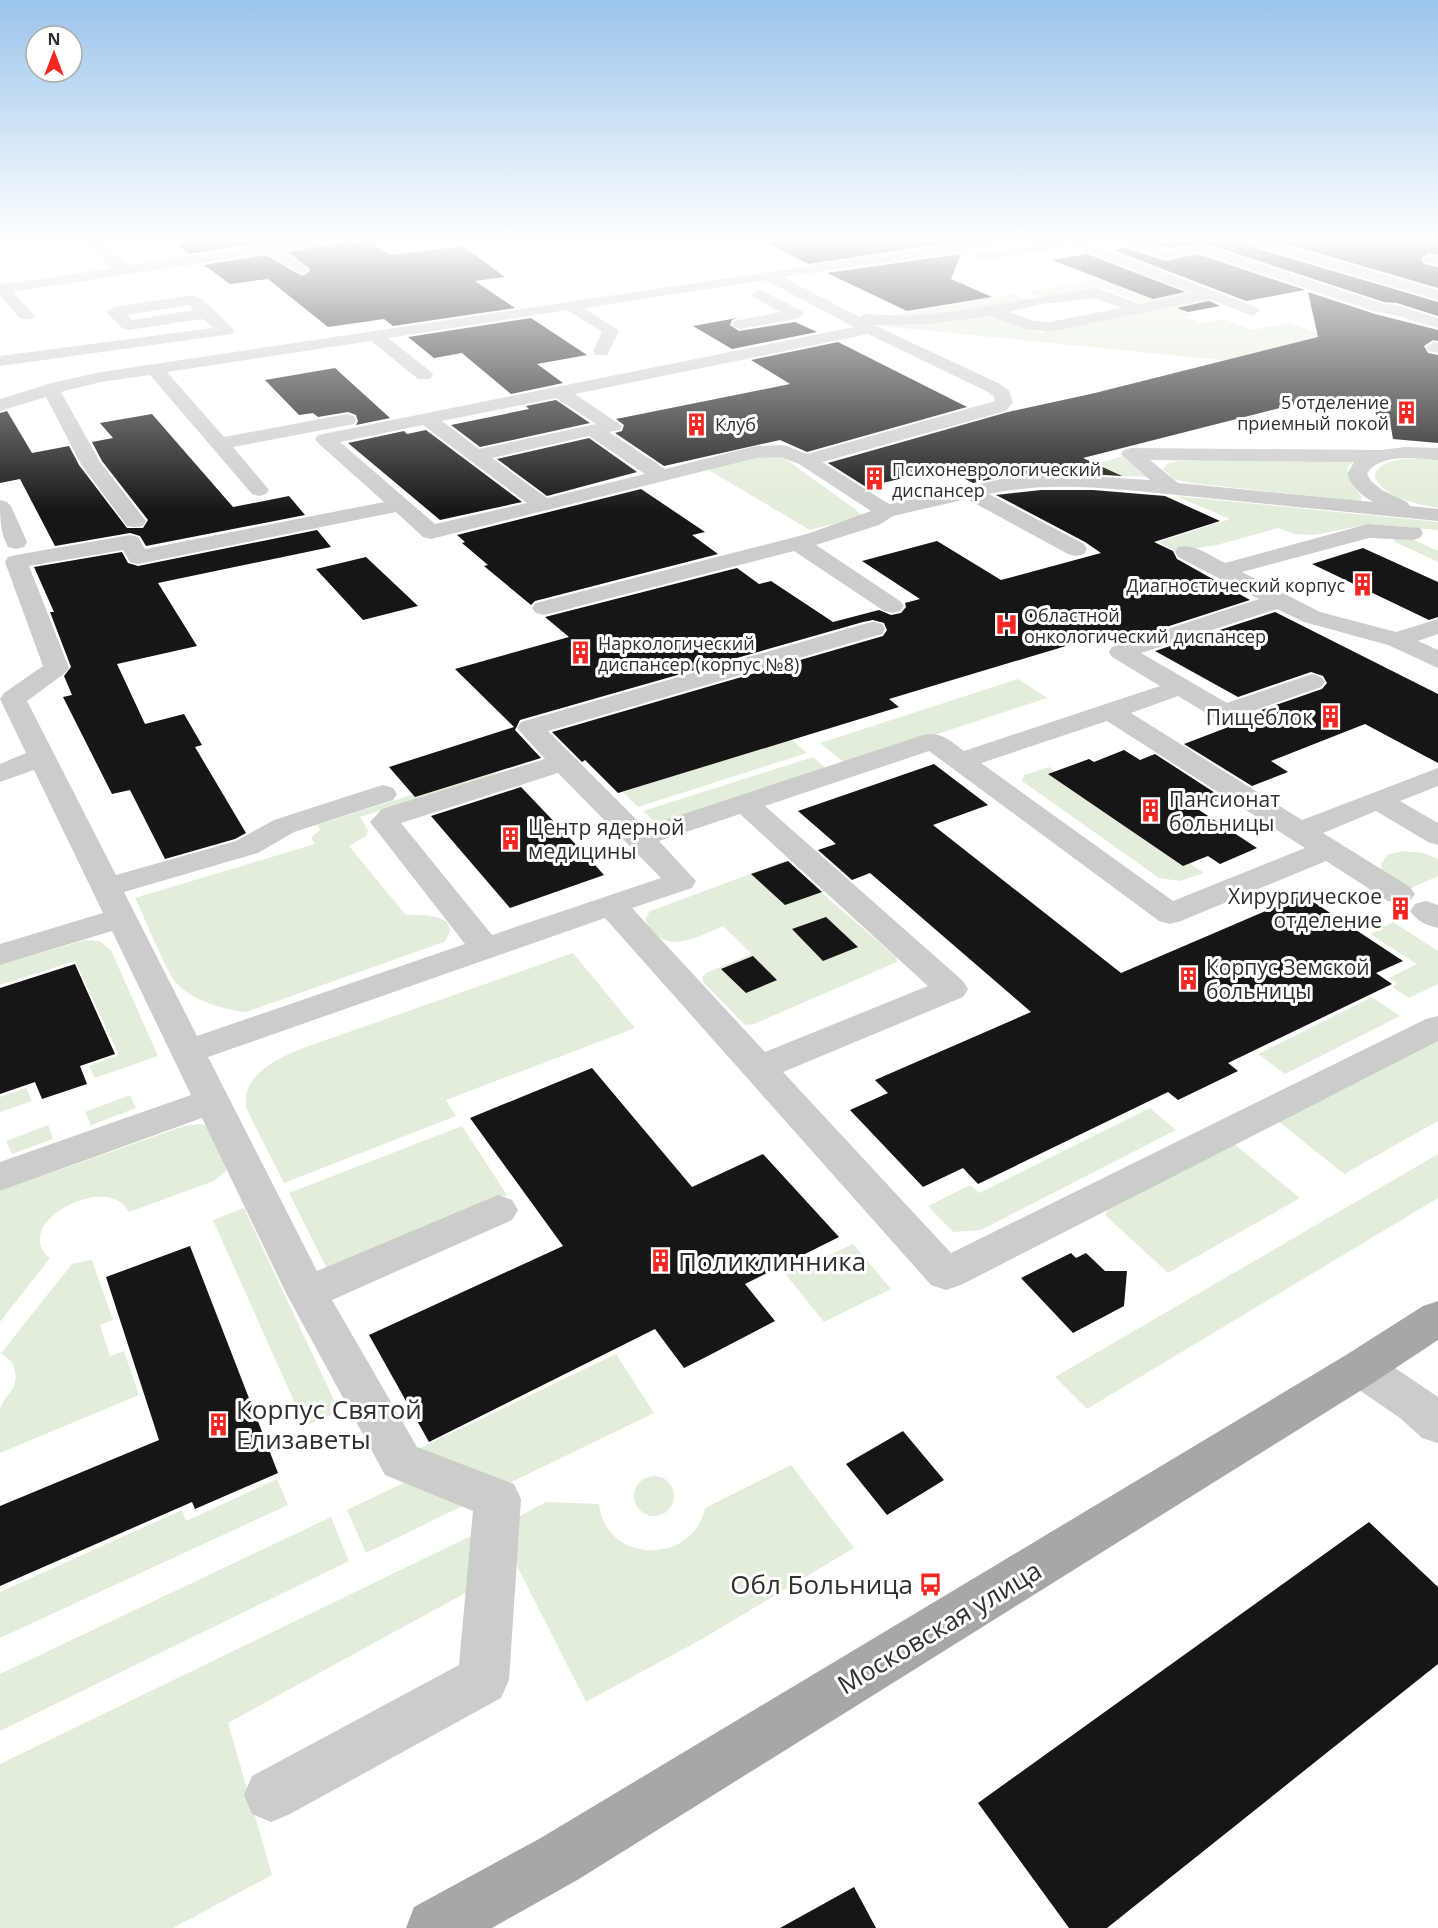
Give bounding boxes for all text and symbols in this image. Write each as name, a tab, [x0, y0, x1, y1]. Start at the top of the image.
north arrow	[24, 24, 84, 84]
text: N	[47, 28, 61, 50]
place label: 5 отделение приемный покой	[1237, 390, 1389, 435]
building icon: 5 отделение приемный покой	[1394, 399, 1420, 425]
building icon: Клуб	[684, 411, 710, 437]
place label: Клуб	[715, 412, 756, 436]
place label: Психоневрологический диспансер	[892, 457, 1101, 502]
building icon: Психоневрологический диспансер	[861, 466, 887, 492]
building icon: Диагностический корпус	[1350, 572, 1376, 598]
place label: Диагностический корпус	[1126, 573, 1345, 597]
place label: Областной онкологический диспансер	[1024, 603, 1266, 648]
hospital icon: Областной онкологический диспансер	[993, 612, 1019, 638]
place label: Наркологический диспансер (корпус №8)	[598, 631, 799, 676]
building icon: Наркологический диспансер (корпус №8)	[567, 640, 593, 666]
place label: Пищеблок	[1206, 703, 1313, 731]
building icon: Пищеблок	[1318, 704, 1344, 730]
place label: Пансионат больницы	[1169, 785, 1280, 837]
building icon: Пансионат больницы	[1138, 798, 1164, 824]
place label: Центр ядерной медицины	[528, 813, 684, 865]
building icon: Центр ядерной медицины	[497, 826, 523, 852]
place label: Хирургическое отделение	[1228, 882, 1382, 934]
building icon: Хирургическое отделение	[1387, 895, 1413, 921]
place label: Корпус Земской больницы	[1206, 953, 1370, 1005]
building icon: Корпус Земской больницы	[1175, 966, 1201, 992]
place label: Поликлинника	[678, 1243, 866, 1279]
building icon: Поликлинника	[647, 1248, 673, 1274]
place label: Корпус Святой Елизаветы	[236, 1391, 422, 1457]
building icon: Корпус Святой Елизаветы	[205, 1411, 231, 1437]
street label: Московская улица	[830, 1552, 1048, 1702]
place label: Обл Больница	[730, 1566, 913, 1602]
bus stop icon: Обл Больница	[918, 1571, 944, 1597]

